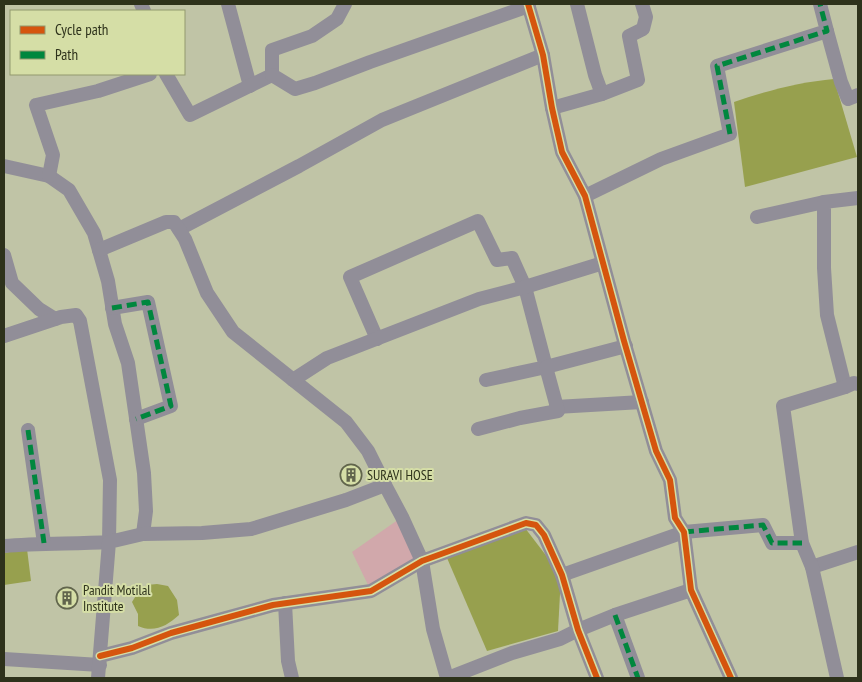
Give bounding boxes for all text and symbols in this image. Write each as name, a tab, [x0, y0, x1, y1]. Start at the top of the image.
legend	[10, 10, 185, 75]
text: Cycle path	[55, 20, 108, 39]
text: Path	[55, 45, 78, 64]
building icon: SURAVI HOSE	[339, 463, 363, 487]
place label: SURAVI HOSE	[367, 466, 433, 484]
place label: Pandit Motilal Institute	[83, 581, 151, 615]
building icon: Pandit Motilal Institute	[55, 586, 79, 610]

